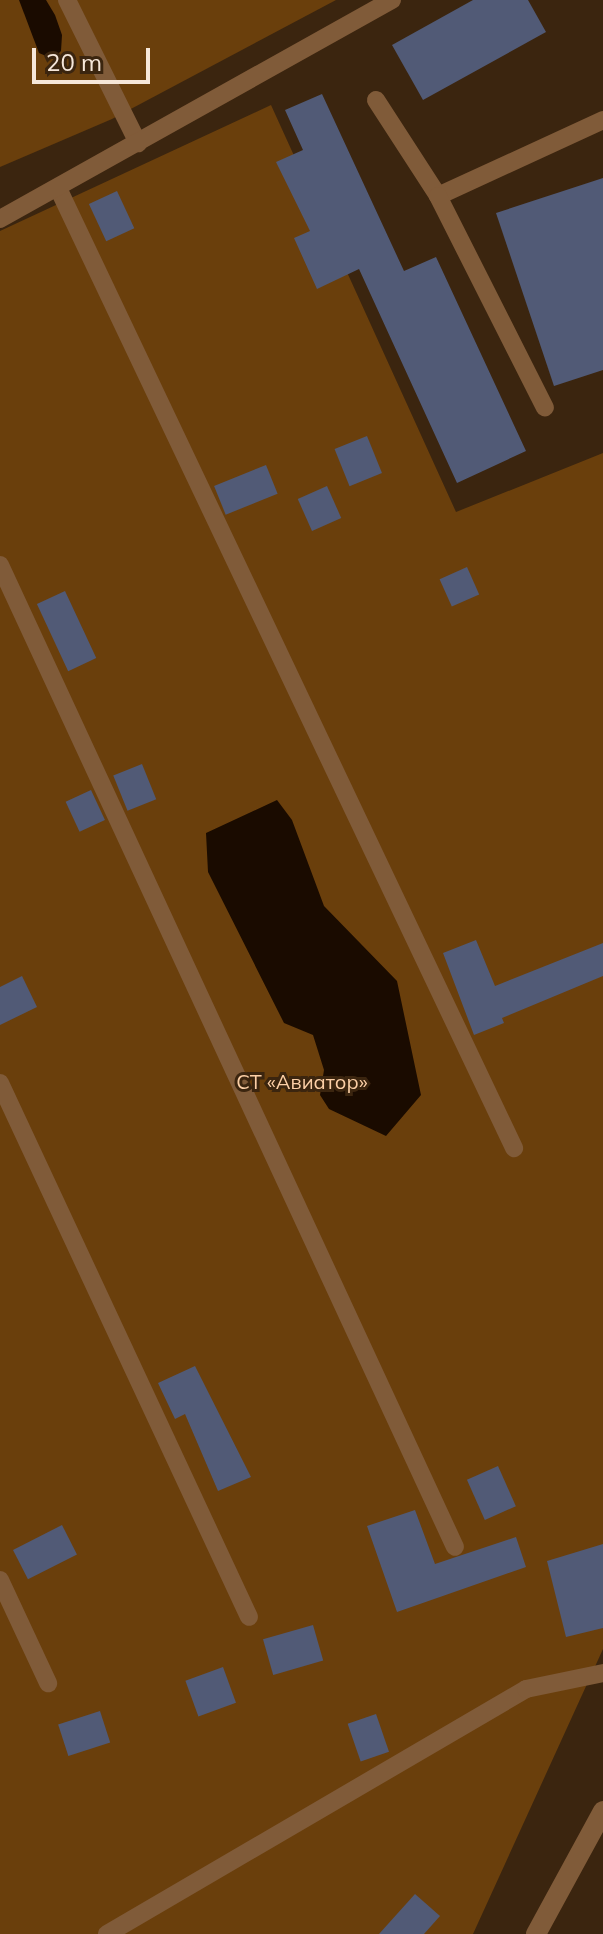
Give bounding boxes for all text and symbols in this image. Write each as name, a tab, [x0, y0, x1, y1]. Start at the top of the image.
scale bar	[36, 32, 154, 82]
text: 20 m	[46, 47, 102, 77]
park label: СТ «Авиатор»	[236, 1069, 368, 1093]

